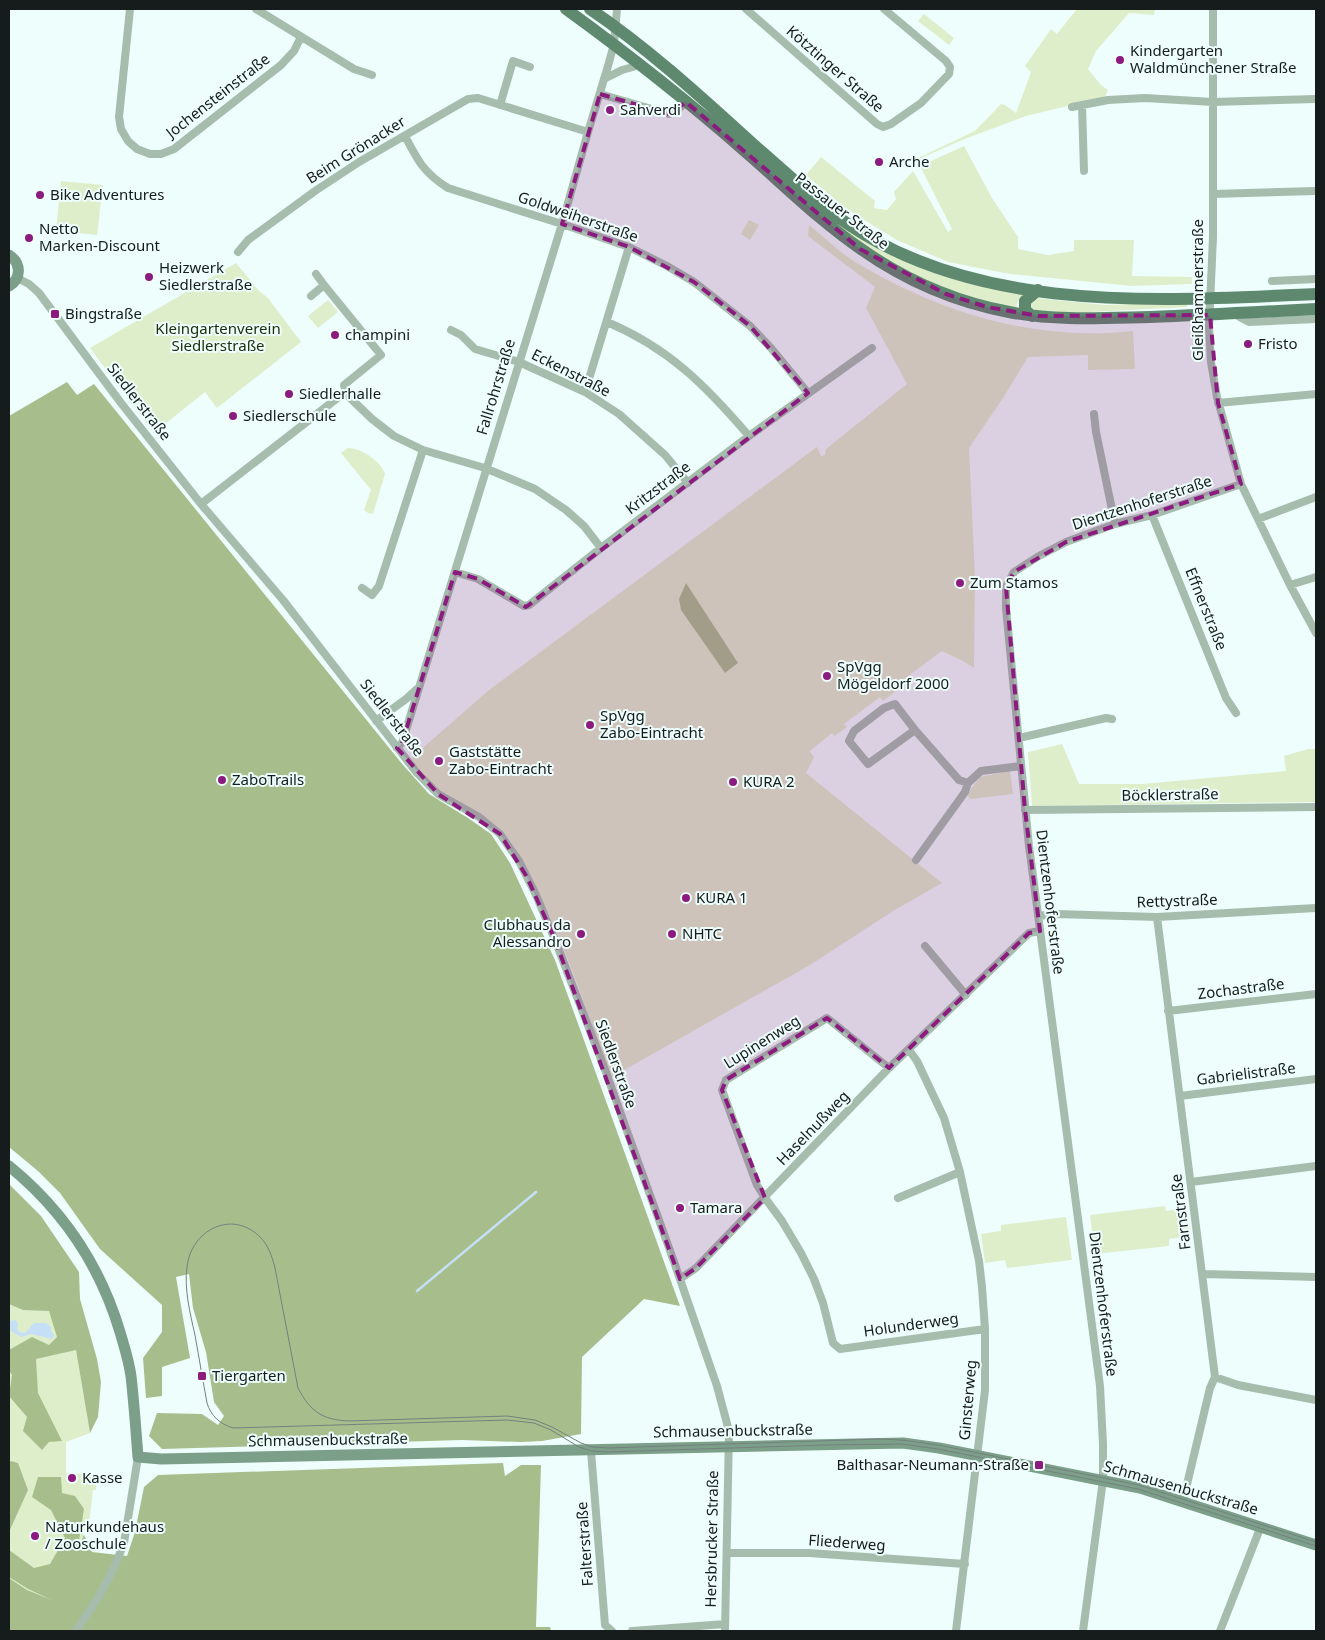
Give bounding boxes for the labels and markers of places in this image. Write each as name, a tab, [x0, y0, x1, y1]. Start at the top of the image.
place label: Kindergarten Waldmünchener Straße	[1130, 40, 1296, 77]
marker: Kindergarten Waldmünchener Straße	[1114, 54, 1126, 66]
place label: Sahverdi	[620, 99, 681, 119]
marker: Sahverdi	[604, 104, 616, 116]
place label: Arche	[889, 151, 929, 171]
marker: Arche	[873, 156, 885, 168]
place label: Bike Adventures	[50, 184, 164, 204]
marker: Bike Adventures	[34, 189, 46, 201]
place label: Netto Marken-Discount	[39, 218, 161, 255]
marker: Netto Marken-Discount	[23, 232, 35, 244]
place label: Heizwerk Siedlerstraße	[159, 257, 252, 294]
marker: Heizwerk Siedlerstraße	[143, 271, 155, 283]
place label: Bingstraße	[65, 303, 142, 323]
marker: Bingstraße	[49, 308, 61, 320]
place label: champini	[345, 324, 410, 344]
marker: champini	[329, 329, 341, 341]
place label: Fristo	[1258, 333, 1298, 353]
marker: Fristo	[1242, 338, 1254, 350]
place label: Siedlerhalle	[299, 383, 381, 403]
marker: Siedlerhalle	[283, 388, 295, 400]
place label: Siedlerschule	[243, 405, 337, 425]
marker: Siedlerschule	[227, 410, 239, 422]
place label: Zum Stamos	[970, 572, 1058, 592]
marker: Zum Stamos	[954, 577, 966, 589]
place label: SpVgg Mögeldorf 2000	[837, 656, 949, 693]
marker: SpVgg Mögeldorf 2000	[821, 670, 833, 682]
place label: SpVgg Zabo-Eintracht	[600, 705, 704, 742]
marker: SpVgg Zabo-Eintracht	[584, 719, 596, 731]
place label: Gaststätte Zabo-Eintracht	[449, 741, 553, 778]
marker: Gaststätte Zabo-Eintracht	[433, 755, 445, 767]
place label: ZaboTrails	[232, 769, 304, 789]
place label: KURA 2	[743, 771, 795, 791]
marker: ZaboTrails	[216, 774, 228, 786]
marker: KURA 2	[727, 776, 739, 788]
place label: KURA 1	[696, 887, 748, 907]
marker: KURA 1	[680, 892, 692, 904]
place label: Clubhaus da Alessandro	[483, 914, 571, 951]
place label: NHTC	[682, 923, 723, 943]
marker: Clubhaus da Alessandro	[575, 928, 587, 940]
marker: NHTC	[666, 928, 678, 940]
place label: Tamara	[690, 1197, 742, 1217]
marker: Tamara	[674, 1202, 686, 1214]
place label: Tiergarten	[212, 1365, 286, 1385]
marker: Tiergarten	[196, 1370, 208, 1382]
place label: Balthasar-Neumann-Straße	[836, 1454, 1029, 1474]
marker: Balthasar-Neumann-Straße	[1033, 1459, 1045, 1471]
place label: Kasse	[82, 1467, 123, 1487]
marker: Kasse	[66, 1472, 78, 1484]
place label: Naturkundehaus / Zooschule	[45, 1516, 164, 1553]
marker: Naturkundehaus / Zooschule	[29, 1530, 41, 1542]

